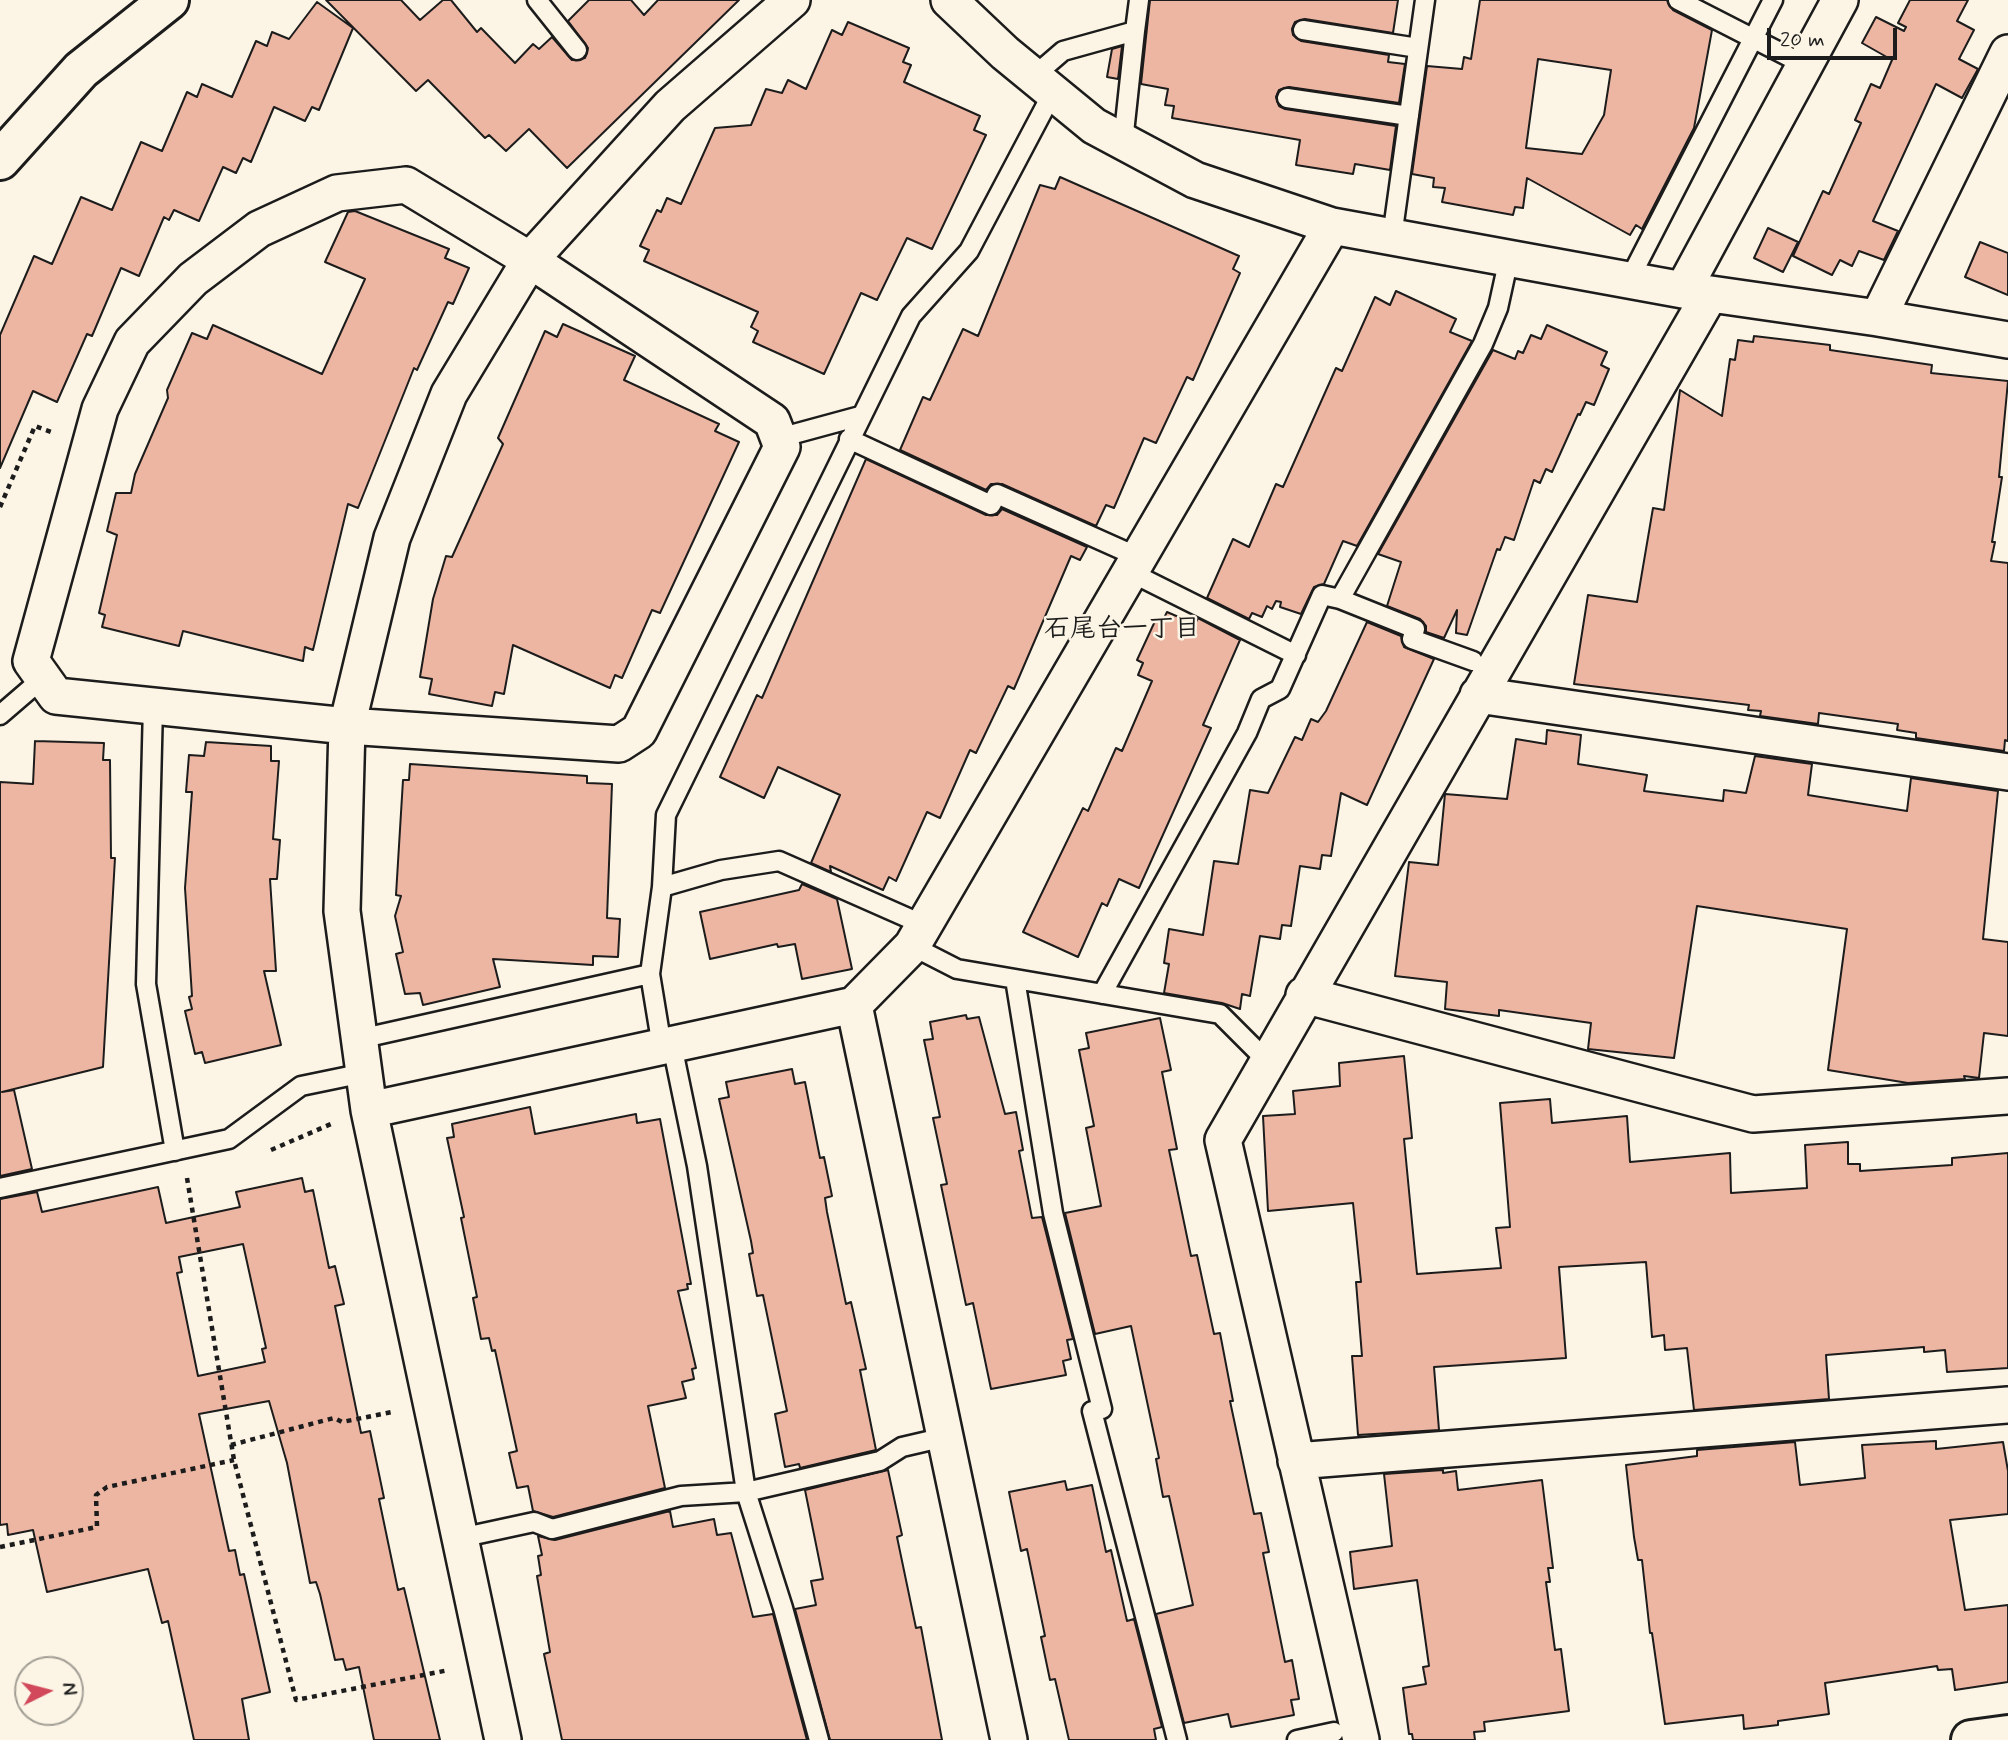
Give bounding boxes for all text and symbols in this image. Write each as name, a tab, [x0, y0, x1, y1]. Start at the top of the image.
scale bar	[1770, 14, 1899, 58]
text: 20 m	[1780, 26, 1825, 54]
district label: 石尾台一丁目	[1044, 615, 1200, 647]
north arrow	[14, 1656, 84, 1726]
text: N	[55, 1681, 81, 1697]

